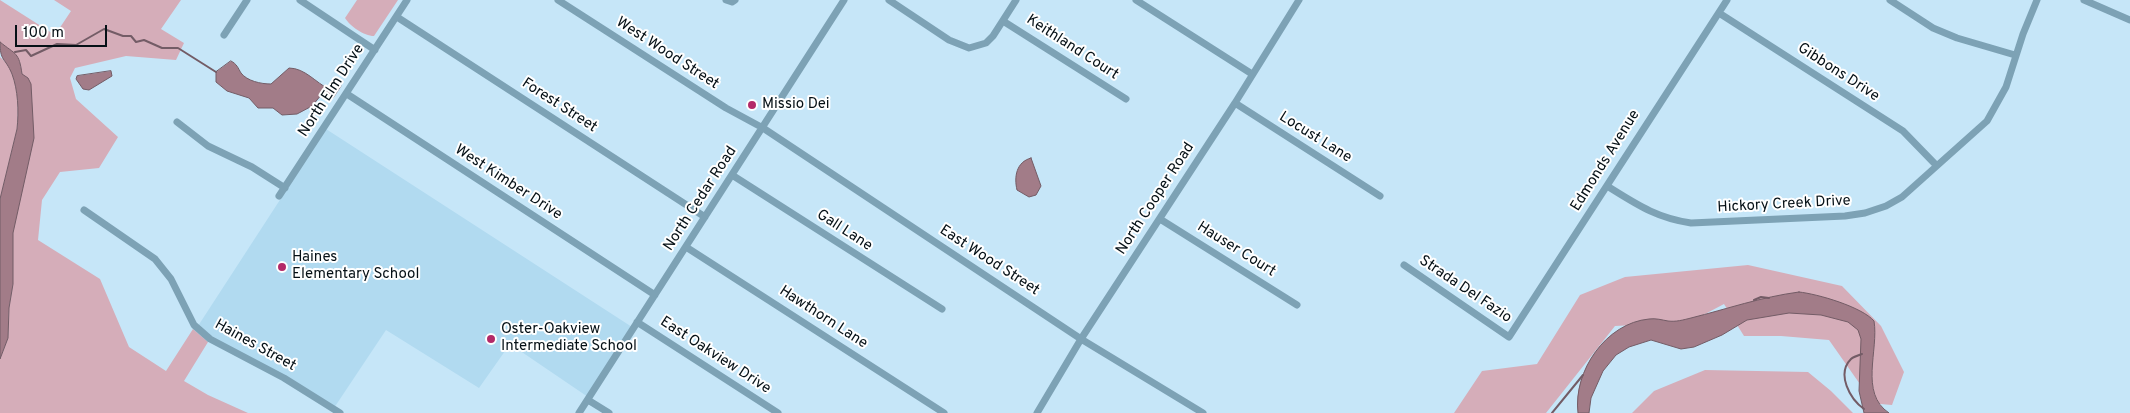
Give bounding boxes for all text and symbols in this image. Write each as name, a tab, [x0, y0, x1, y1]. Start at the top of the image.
street label: Keithland Court	[1023, 12, 1121, 84]
street label: West Wood Street	[612, 14, 722, 94]
scale bar	[18, 15, 110, 47]
text: 100 m	[23, 24, 64, 43]
street label: Gibbons Drive	[1794, 40, 1882, 106]
street label: North Elm Drive	[295, 41, 369, 141]
street label: Forest Street	[518, 75, 600, 137]
place label: Missio Dei	[762, 96, 830, 114]
marker: Missio Dei	[746, 99, 758, 111]
street label: Edmonds Avenue	[1568, 107, 1644, 215]
street label: Locust Lane	[1275, 109, 1355, 167]
street label: North Cooper Road	[1113, 140, 1199, 258]
street label: West Kimber Drive	[451, 142, 565, 224]
street label: North Cedar Road	[660, 143, 742, 255]
street label: Hickory Creek Drive	[1717, 193, 1851, 217]
street label: Gall Lane	[813, 206, 875, 256]
street label: Hauser Court	[1193, 219, 1279, 281]
street label: East Wood Street	[936, 222, 1042, 300]
place label: Haines Elementary School	[292, 249, 419, 284]
street label: Strada Del Fazio	[1415, 252, 1515, 328]
marker: Haines Elementary School	[276, 261, 288, 273]
street label: Hawthorn Lane	[775, 283, 871, 353]
street label: East Oakview Drive	[656, 313, 774, 399]
street label: Haines Street	[211, 316, 299, 376]
place label: Oster-Oakview Intermediate School	[501, 321, 637, 356]
marker: Oster-Oakview Intermediate School	[485, 333, 497, 345]

